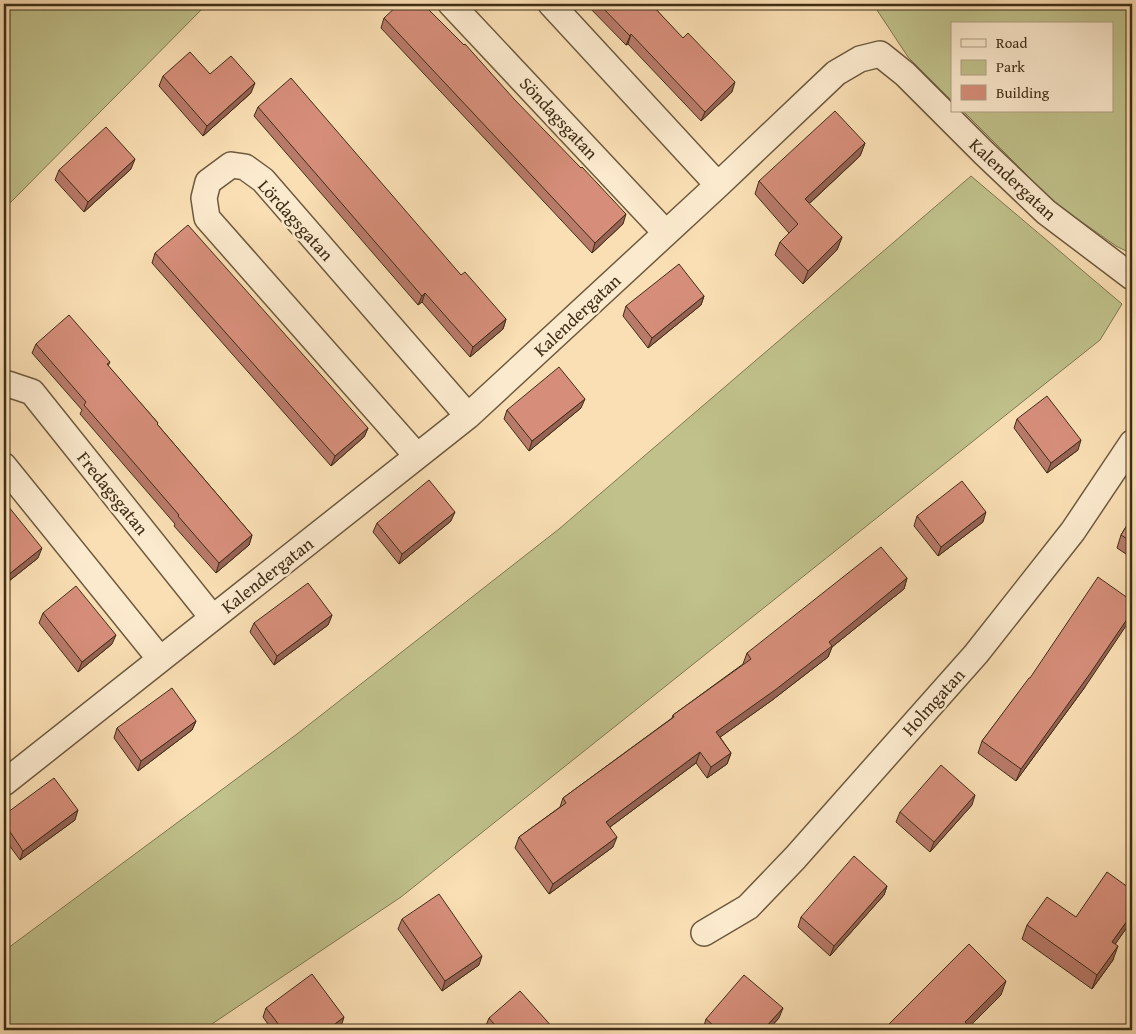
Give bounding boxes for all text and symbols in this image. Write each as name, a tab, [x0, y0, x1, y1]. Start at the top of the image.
legend	[951, 22, 1114, 112]
text: Road	[996, 32, 1027, 53]
text: Park	[996, 56, 1025, 77]
street label: Söndagsgatan	[513, 70, 605, 166]
text: Building	[996, 82, 1050, 103]
street label: Kalendergatan	[963, 131, 1063, 227]
street label: Lördagsgatan	[252, 173, 340, 267]
street label: Kalendergatan	[527, 267, 627, 363]
street label: Fredagsgatan	[71, 445, 155, 541]
street label: Kalendergatan	[215, 530, 319, 620]
street label: Holmgatan	[895, 662, 971, 742]

